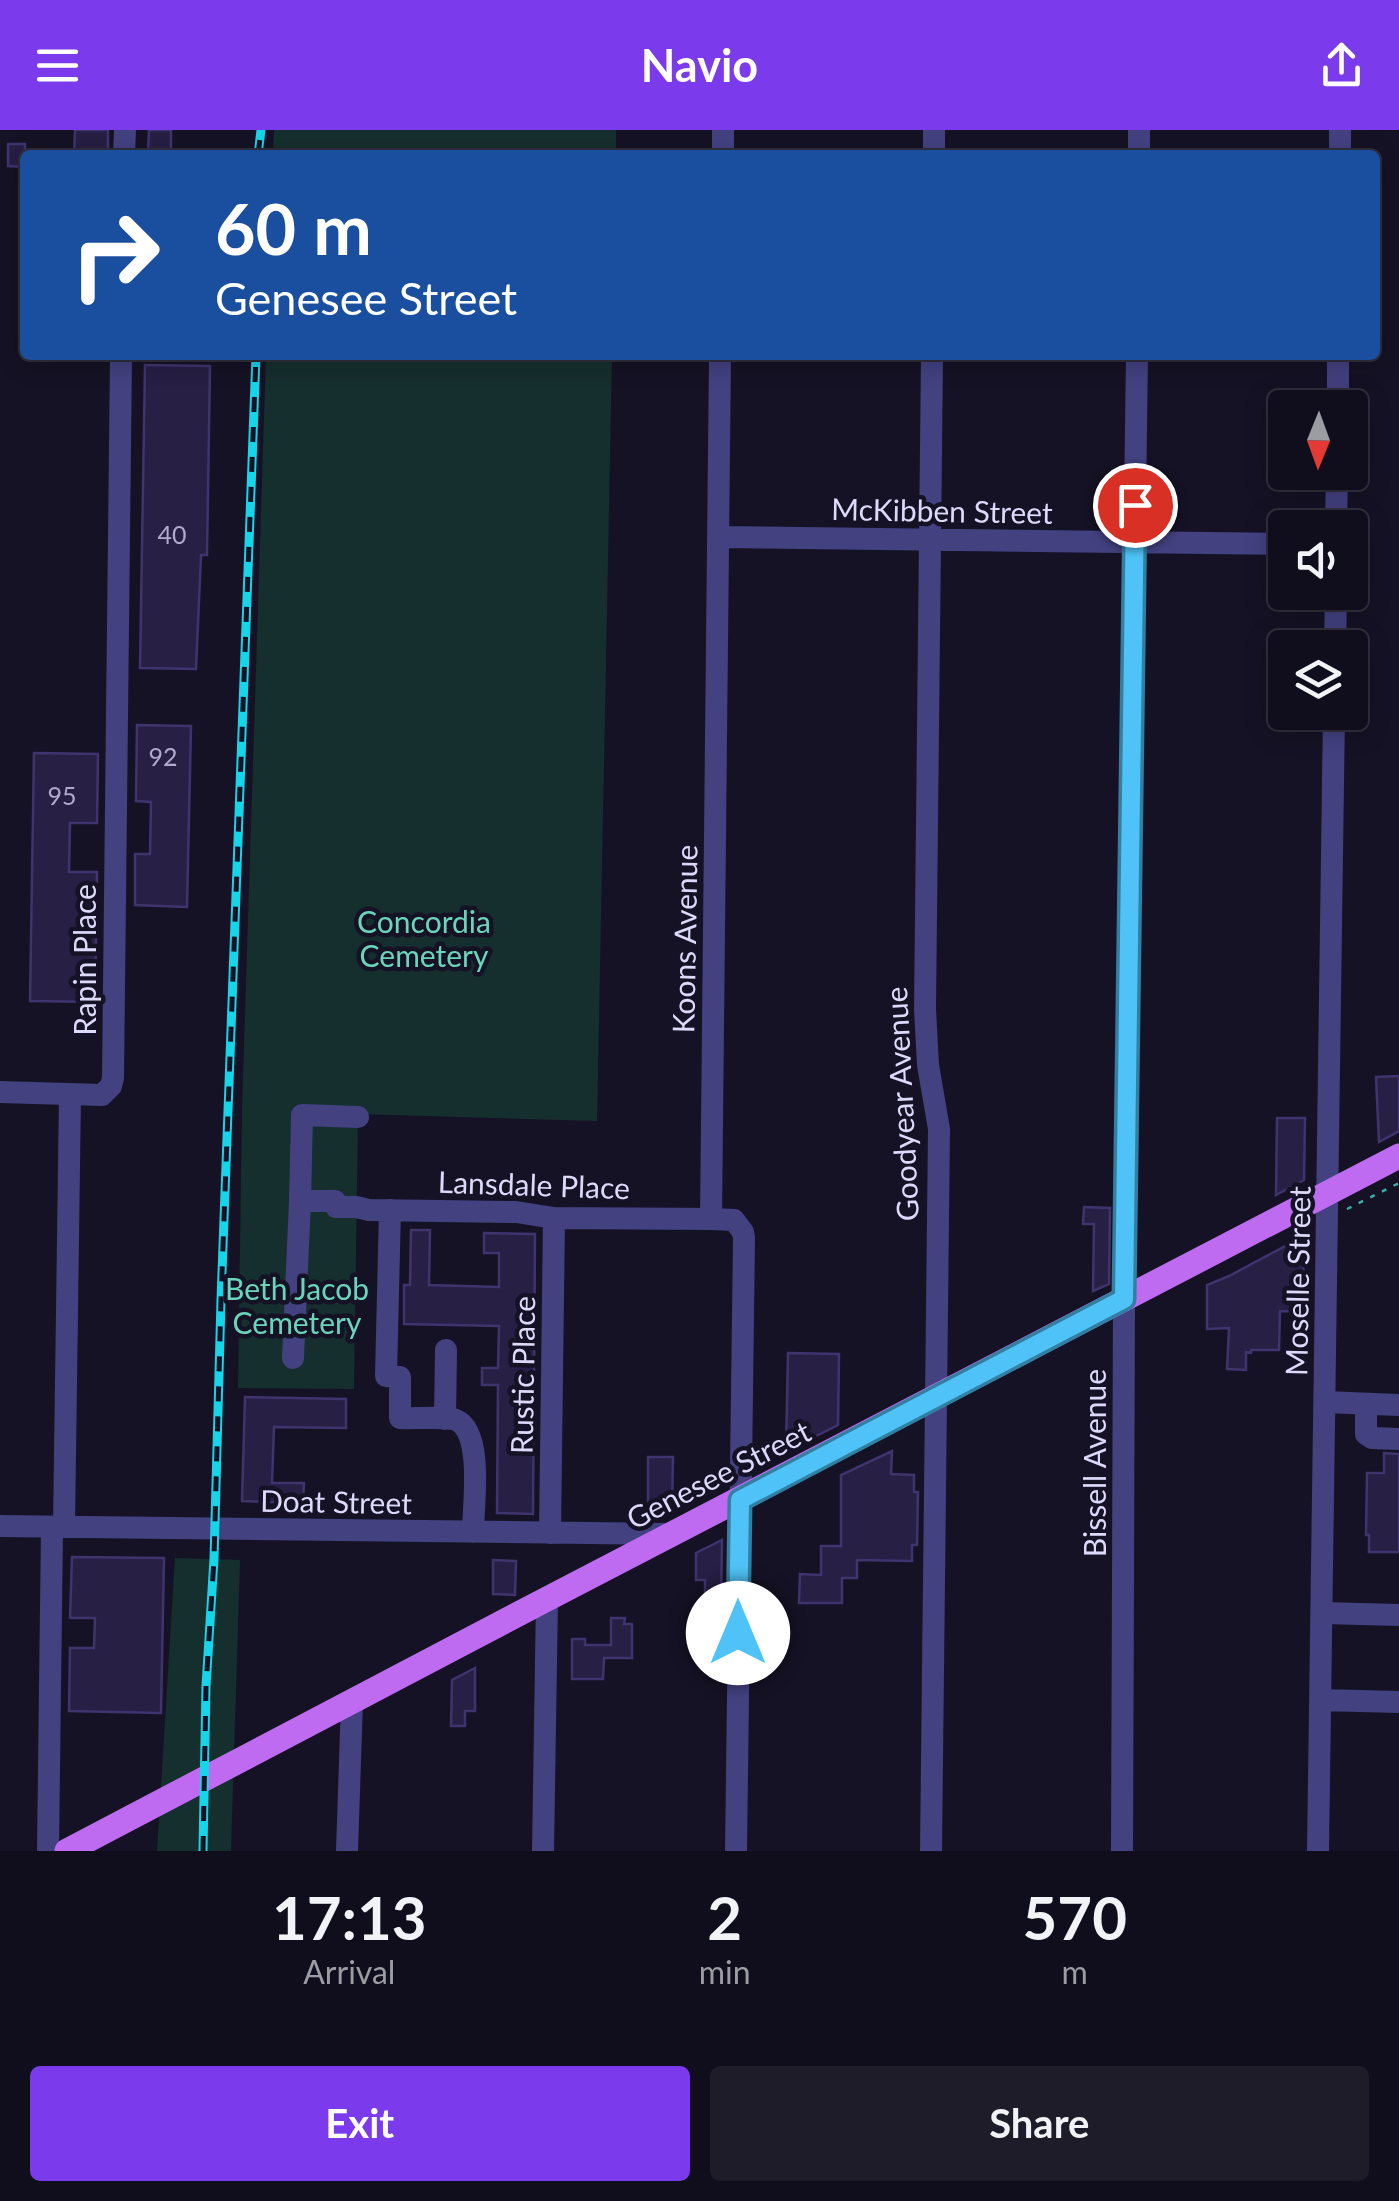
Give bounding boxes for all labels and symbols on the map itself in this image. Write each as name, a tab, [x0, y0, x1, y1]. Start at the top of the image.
north arrow	[1268, 390, 1368, 490]
pin	[1093, 463, 1178, 548]
street label: McKibben Street	[831, 490, 1053, 530]
house number: 40	[157, 519, 187, 549]
house number: 92	[148, 741, 178, 771]
house number: 95	[47, 780, 77, 810]
street label: Koons Avenue	[664, 844, 704, 1034]
street label: Rapin Place	[66, 884, 102, 1036]
park label: Concordia Cemetery	[357, 903, 491, 973]
street label: Goodyear Avenue	[877, 986, 925, 1222]
street label: Lansdale Place	[437, 1163, 631, 1205]
street label: Moselle Street	[1277, 1186, 1317, 1376]
park label: Beth Jacob Cemetery	[225, 1270, 369, 1340]
street label: Rustic Place	[503, 1296, 541, 1454]
street label: Bissell Avenue	[1076, 1369, 1112, 1557]
street label: Genesee Street	[620, 1412, 816, 1536]
street label: Doat Street	[260, 1482, 412, 1520]
position arrow	[686, 1581, 790, 1685]

